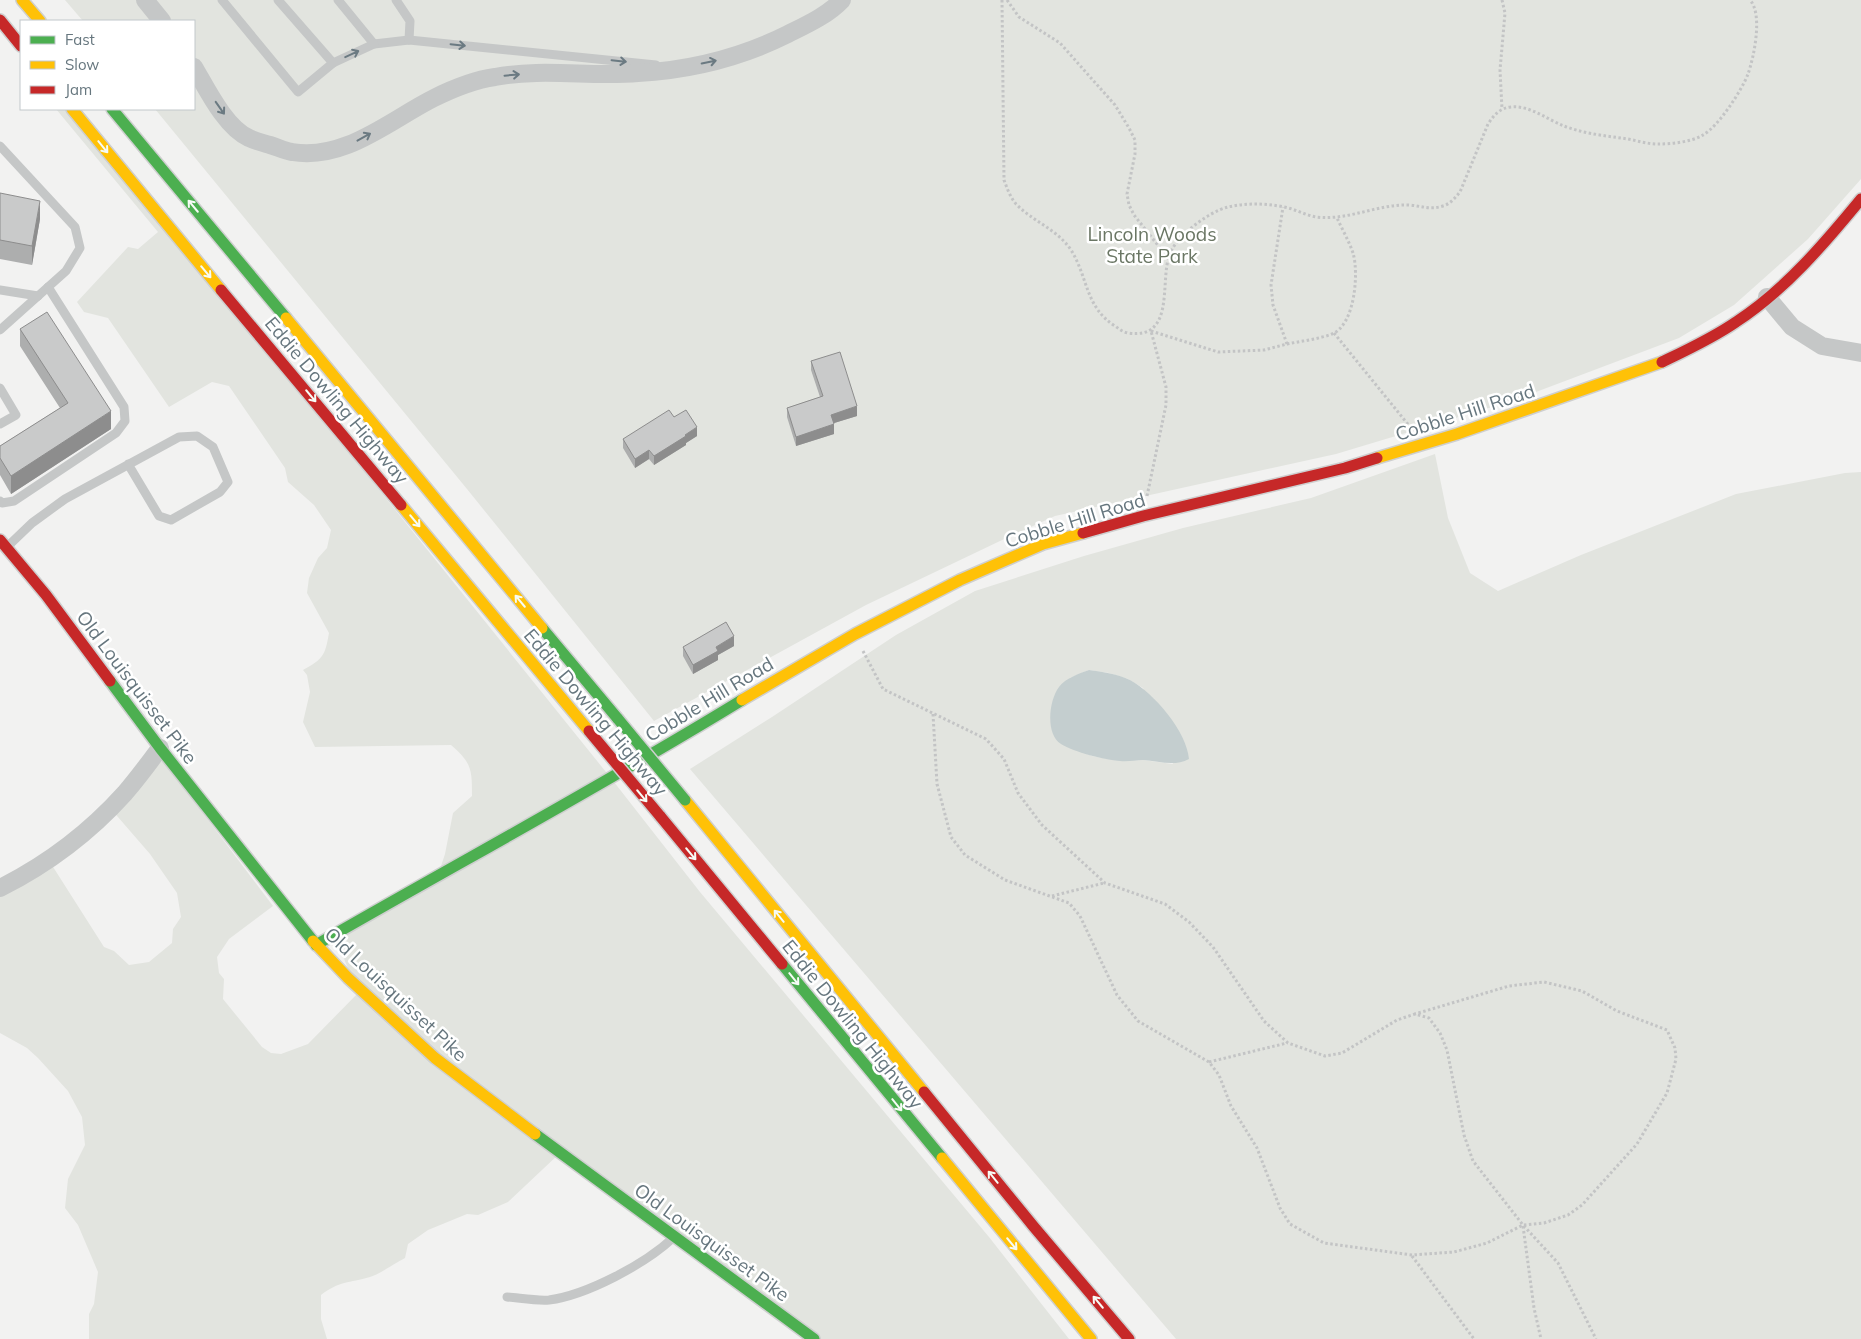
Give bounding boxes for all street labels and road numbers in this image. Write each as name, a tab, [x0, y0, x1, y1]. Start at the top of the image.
street label: Eddie Dowling Highway	[260, 311, 414, 489]
street label: Cobble Hill Road	[1392, 378, 1538, 446]
street label: Cobble Hill Road	[1002, 487, 1148, 553]
street label: Old Louisquisset Pike	[71, 605, 203, 769]
street label: Eddie Dowling Highway	[519, 623, 673, 801]
street label: Cobble Hill Road	[640, 651, 778, 747]
street label: Old Louisquisset Pike	[320, 922, 472, 1066]
street label: Eddie Dowling Highway	[777, 934, 929, 1114]
street label: Old Louisquisset Pike	[630, 1178, 794, 1306]

